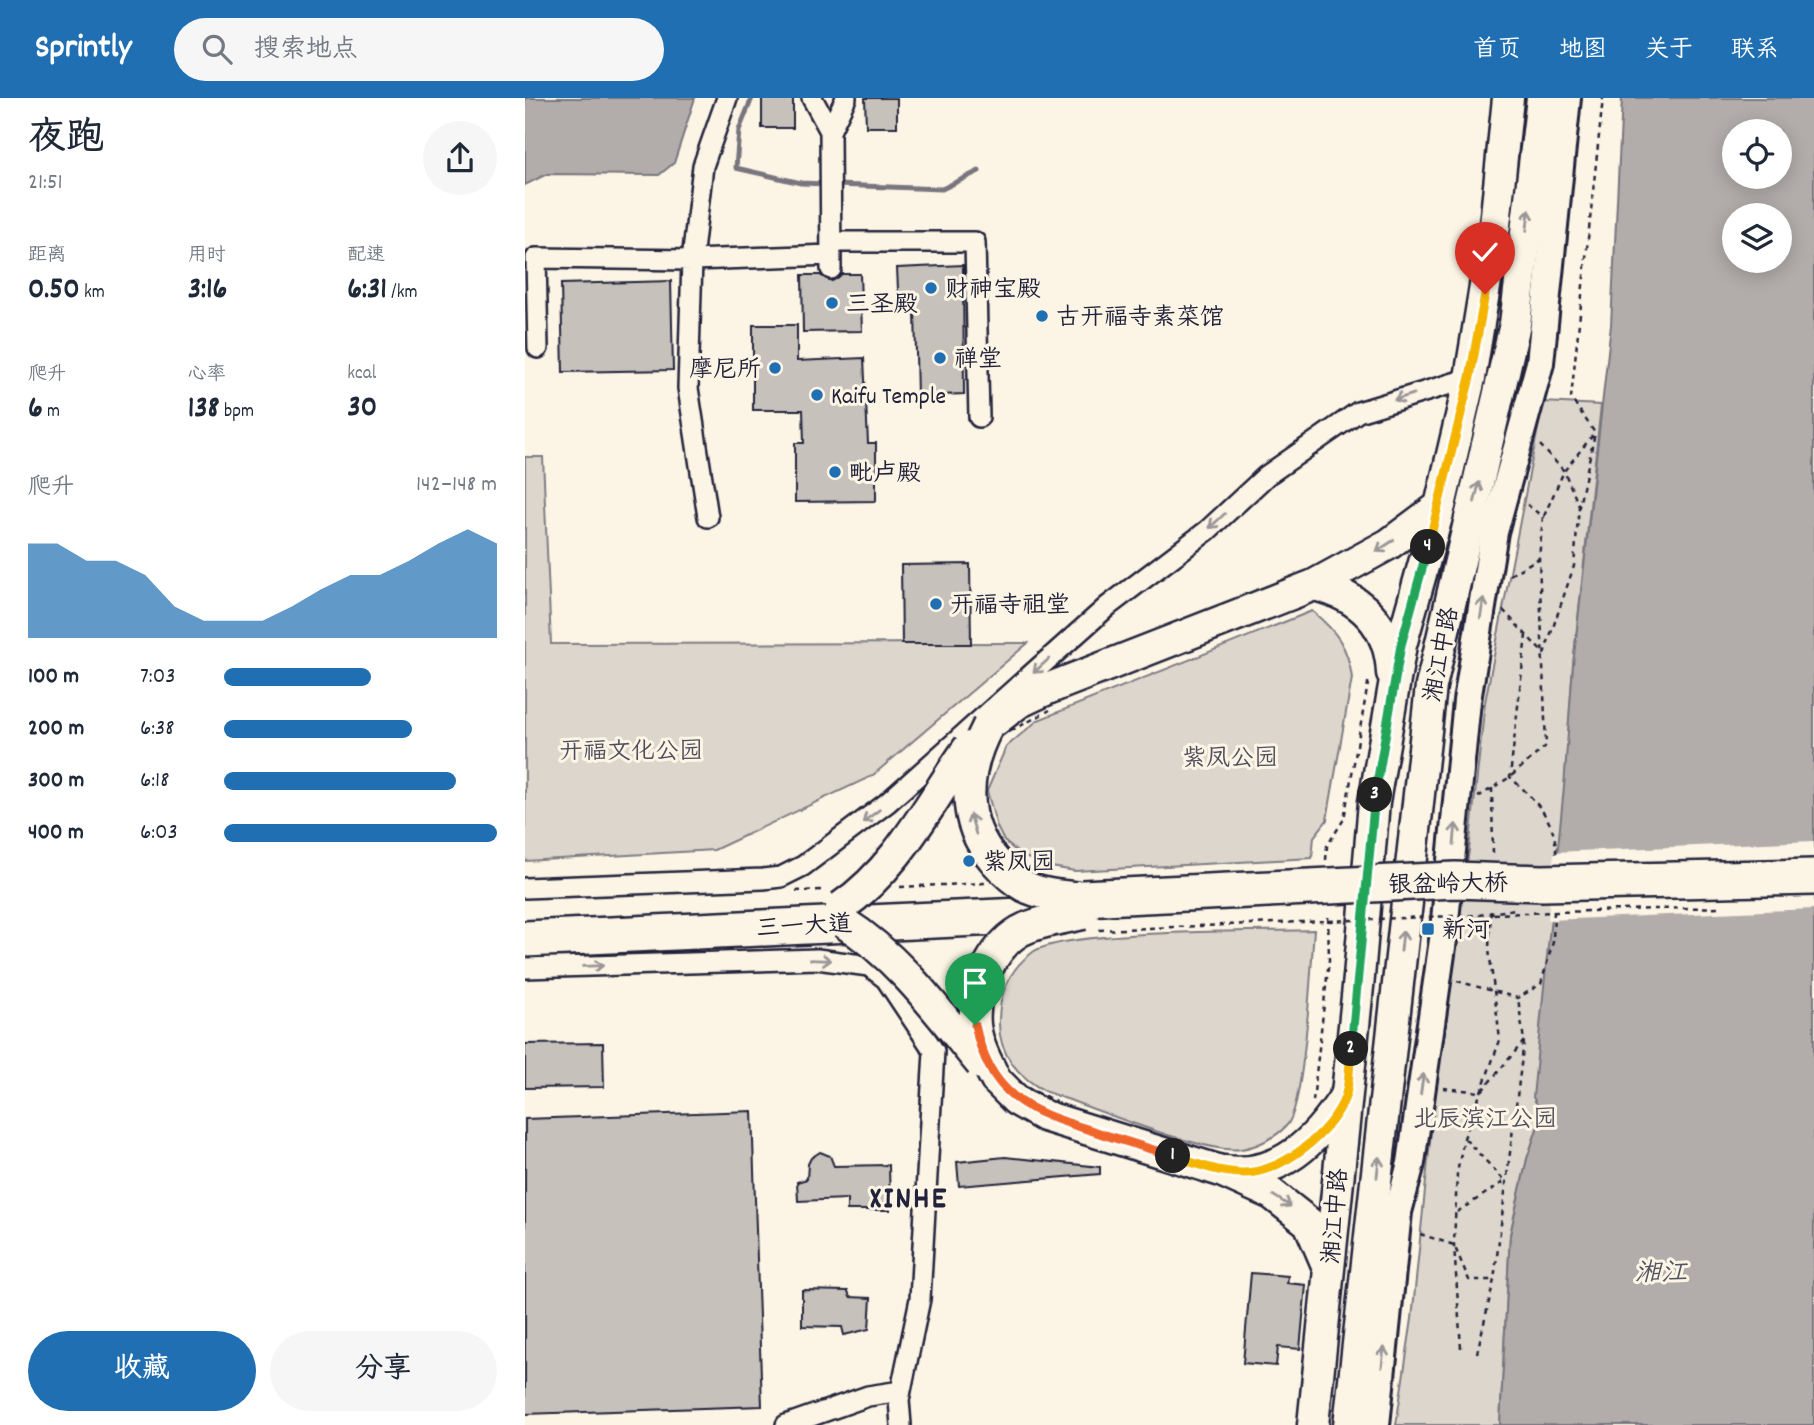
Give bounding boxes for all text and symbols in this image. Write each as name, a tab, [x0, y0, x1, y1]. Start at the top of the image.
search box	[174, 18, 664, 81]
text: Sprintly	[35, 26, 132, 73]
icon: search	[198, 30, 236, 68]
text: 搜索地点	[254, 32, 358, 69]
text: 首页	[1473, 34, 1521, 68]
text: 地图	[1559, 34, 1607, 68]
text: 关于	[1645, 34, 1693, 68]
text: 联系	[1731, 34, 1779, 68]
text: 夜跑	[28, 113, 104, 168]
map controls	[1722, 119, 1792, 273]
button: locate	[1722, 119, 1792, 189]
button: share	[423, 121, 497, 195]
text: 21:51	[28, 167, 63, 200]
button: layers	[1722, 203, 1792, 273]
one-way arrow	[1522, 210, 1535, 232]
pin	[1455, 222, 1515, 294]
icon: check	[1466, 233, 1504, 271]
text: 距离	[28, 243, 66, 270]
text: 用时	[188, 243, 226, 270]
text: 配速	[347, 243, 385, 270]
text: 0.50	[28, 270, 80, 313]
text: 3:16	[188, 270, 227, 313]
text: 6:31	[347, 270, 387, 313]
place label: 财神宝殿	[945, 274, 1041, 308]
text: km	[80, 280, 105, 307]
text: /km	[387, 280, 418, 307]
marker: 财神宝殿	[923, 280, 939, 296]
place label: 三圣殿	[846, 289, 918, 323]
marker: 三圣殿	[824, 295, 840, 311]
place label: 古开福寺素菜馆	[1056, 302, 1224, 336]
marker: 古开福寺素菜馆	[1034, 308, 1050, 324]
place label: 禅堂	[954, 344, 1002, 378]
marker: 禅堂	[932, 350, 948, 366]
place label: 摩尼所	[689, 354, 761, 388]
marker: 摩尼所	[767, 360, 783, 376]
text: kcal	[347, 361, 376, 388]
text: 爬升	[28, 362, 66, 389]
text: 心率	[188, 362, 226, 389]
place label: Kaifu Temple	[831, 381, 946, 415]
marker: Kaifu Temple	[809, 387, 825, 403]
text: 30	[347, 388, 377, 431]
text: 6	[28, 389, 43, 432]
text: 138	[188, 389, 220, 432]
one-way arrow	[1394, 392, 1416, 405]
text: m	[43, 399, 60, 426]
text: bpm	[220, 399, 254, 426]
place label: 毗卢殿	[849, 458, 921, 492]
marker: 毗卢殿	[827, 464, 843, 480]
text: 142–148 m	[416, 469, 497, 502]
text: 爬升	[28, 472, 74, 505]
one-way arrow	[1471, 481, 1484, 504]
one-way arrow	[1209, 513, 1226, 530]
pin: 4	[1411, 530, 1445, 564]
text: 4	[1424, 533, 1431, 560]
one-way arrow	[1375, 539, 1395, 553]
place label: 开福寺祖堂	[950, 590, 1070, 624]
marker: 开福寺祖堂	[928, 596, 944, 612]
one-way arrow	[1476, 597, 1489, 620]
street label: 湘江中路	[1417, 604, 1469, 705]
one-way arrow	[1032, 658, 1050, 674]
text: 100 m	[28, 661, 79, 694]
text: 7:03	[140, 661, 175, 694]
text: 200 m	[28, 713, 84, 746]
text: 6:38	[140, 713, 175, 746]
park label: 开福文化公园	[559, 736, 703, 770]
park label: 紫凤公园	[1182, 743, 1278, 777]
text: 300 m	[28, 765, 84, 798]
text: 6:18	[140, 765, 169, 798]
pin: 3	[1357, 778, 1393, 812]
text: 3	[1370, 781, 1379, 808]
one-way arrow	[861, 808, 880, 823]
one-way arrow	[966, 813, 979, 835]
text: 400 m	[28, 817, 84, 850]
text: 6:03	[140, 817, 178, 850]
one-way arrow	[1449, 823, 1462, 846]
place label: 紫凤园	[983, 847, 1055, 881]
marker: 紫凤园	[961, 853, 977, 869]
street label: 银盆岭大桥	[1388, 868, 1508, 904]
street label: 三一大道	[755, 909, 853, 947]
place label: 新河	[1442, 915, 1490, 949]
marker: 新河	[1420, 921, 1436, 937]
one-way arrow	[1395, 930, 1408, 953]
one-way arrow	[809, 953, 832, 967]
pin	[945, 953, 1005, 1025]
one-way arrow	[581, 959, 604, 973]
icon: arrive	[956, 964, 994, 1002]
pin: 2	[1333, 1032, 1369, 1066]
text: 2	[1346, 1035, 1355, 1062]
one-way arrow	[1416, 1073, 1429, 1096]
park label: 北辰滨江公园	[1413, 1104, 1557, 1138]
pin: 1	[1155, 1138, 1191, 1174]
text: 1	[1170, 1142, 1175, 1169]
one-way arrow	[1371, 1157, 1384, 1179]
street label: 湘江中路	[1316, 1167, 1358, 1266]
district label: XINHE	[870, 1178, 948, 1224]
one-way arrow	[1272, 1193, 1291, 1208]
water label: 湘江	[1635, 1256, 1688, 1293]
button: 收藏	[28, 1331, 256, 1411]
button: 分享	[270, 1331, 497, 1411]
one-way arrow	[1377, 1346, 1390, 1369]

